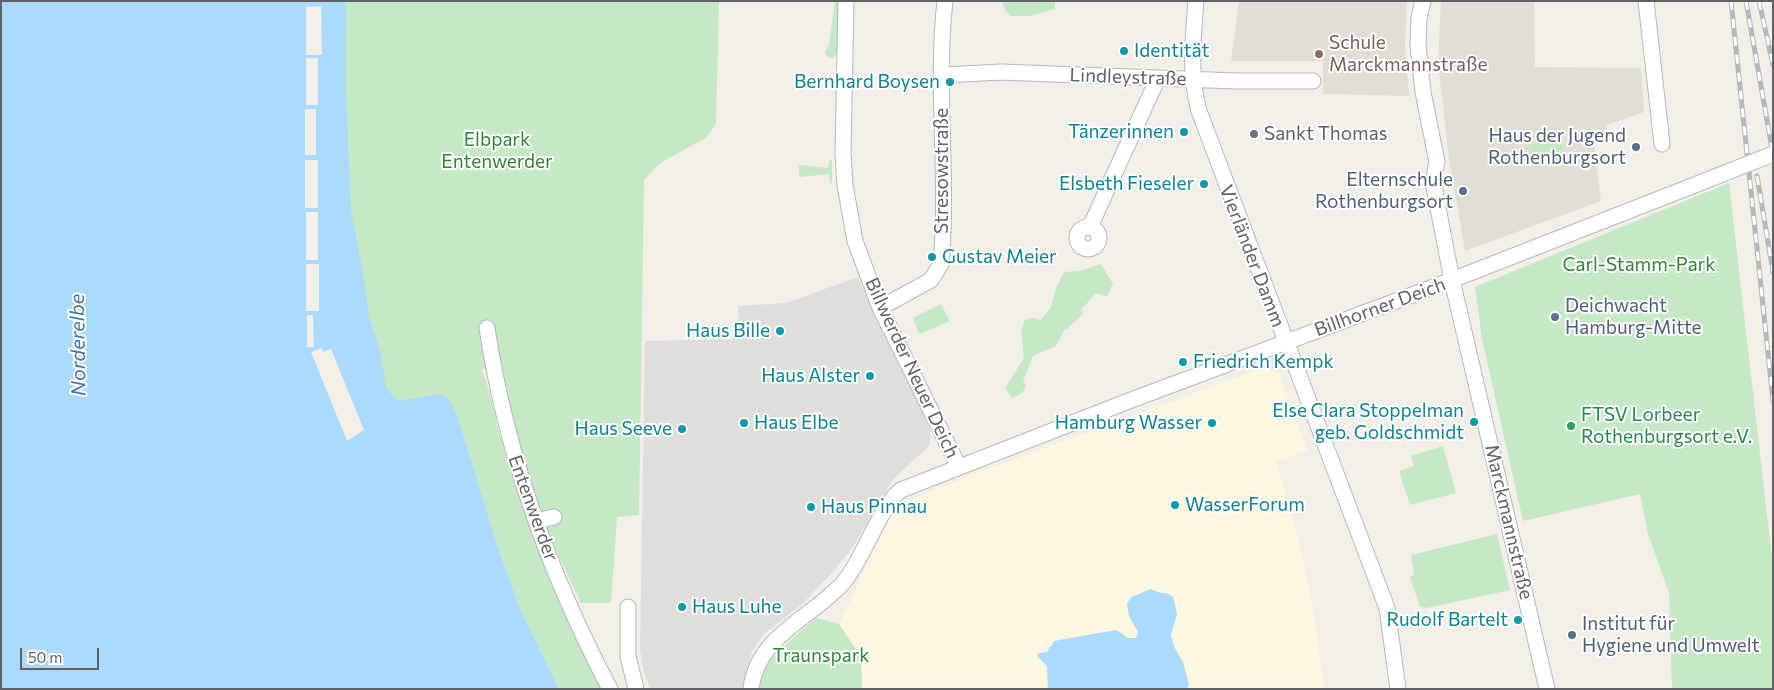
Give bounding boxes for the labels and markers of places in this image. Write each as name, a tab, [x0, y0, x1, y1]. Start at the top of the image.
place label: Schule Marckmannstraße	[1329, 32, 1487, 76]
place label: Identität	[1134, 40, 1209, 62]
marker: Identität	[1118, 45, 1130, 57]
marker: Schule Marckmannstraße	[1313, 48, 1325, 60]
place label: Bernhard Boysen	[794, 71, 940, 93]
marker: Bernhard Boysen	[944, 76, 956, 88]
place label: Tänzerinnen	[1068, 121, 1174, 143]
place label: Sankt Thomas	[1264, 123, 1387, 145]
place label: Haus der Jugend Rothenburgsort	[1488, 125, 1626, 169]
marker: Tänzerinnen	[1178, 126, 1190, 138]
marker: Sankt Thomas	[1248, 128, 1260, 140]
marker: Haus der Jugend Rothenburgsort	[1630, 141, 1642, 153]
place label: Elternschule Rothenburgsort	[1315, 169, 1453, 213]
place label: Elsbeth Fieseler	[1059, 173, 1194, 195]
marker: Elsbeth Fieseler	[1198, 178, 1210, 190]
marker: Elternschule Rothenburgsort	[1457, 185, 1469, 197]
place label: Gustav Meier	[942, 246, 1057, 268]
marker: Gustav Meier	[926, 251, 938, 263]
place label: Deichwacht Hamburg-Mitte	[1565, 295, 1702, 339]
marker: Deichwacht Hamburg-Mitte	[1549, 311, 1561, 323]
place label: Haus Bille	[686, 320, 770, 342]
marker: Haus Bille	[774, 325, 786, 337]
place label: Friedrich Kempk	[1193, 351, 1334, 373]
marker: Friedrich Kempk	[1177, 356, 1189, 368]
place label: Haus Alster	[761, 365, 860, 387]
marker: Haus Alster	[864, 370, 876, 382]
place label: Else Clara Stoppelman geb. Goldschmidt	[1272, 400, 1464, 444]
place label: FTSV Lorbeer Rothenburgsort e.V.	[1581, 404, 1752, 448]
place label: Haus Elbe	[754, 412, 838, 434]
place label: Hamburg Wasser	[1055, 412, 1202, 434]
marker: Else Clara Stoppelman geb. Goldschmidt	[1468, 416, 1480, 428]
marker: Haus Elbe	[738, 417, 750, 429]
marker: Hamburg Wasser	[1206, 417, 1218, 429]
place label: Haus Seeve	[575, 418, 672, 440]
marker: FTSV Lorbeer Rothenburgsort e.V.	[1565, 420, 1577, 432]
marker: Haus Seeve	[676, 423, 688, 435]
place label: WasserForum	[1185, 494, 1305, 516]
place label: Haus Pinnau	[821, 496, 927, 518]
marker: WasserForum	[1169, 499, 1181, 511]
marker: Haus Pinnau	[805, 501, 817, 513]
place label: Haus Luhe	[692, 596, 781, 618]
marker: Haus Luhe	[676, 601, 688, 613]
place label: Rudolf Bartelt	[1386, 609, 1508, 631]
place label: Institut für Hygiene und Umwelt	[1582, 613, 1759, 657]
marker: Rudolf Bartelt	[1512, 614, 1524, 626]
marker: Institut für Hygiene und Umwelt	[1566, 629, 1578, 641]

